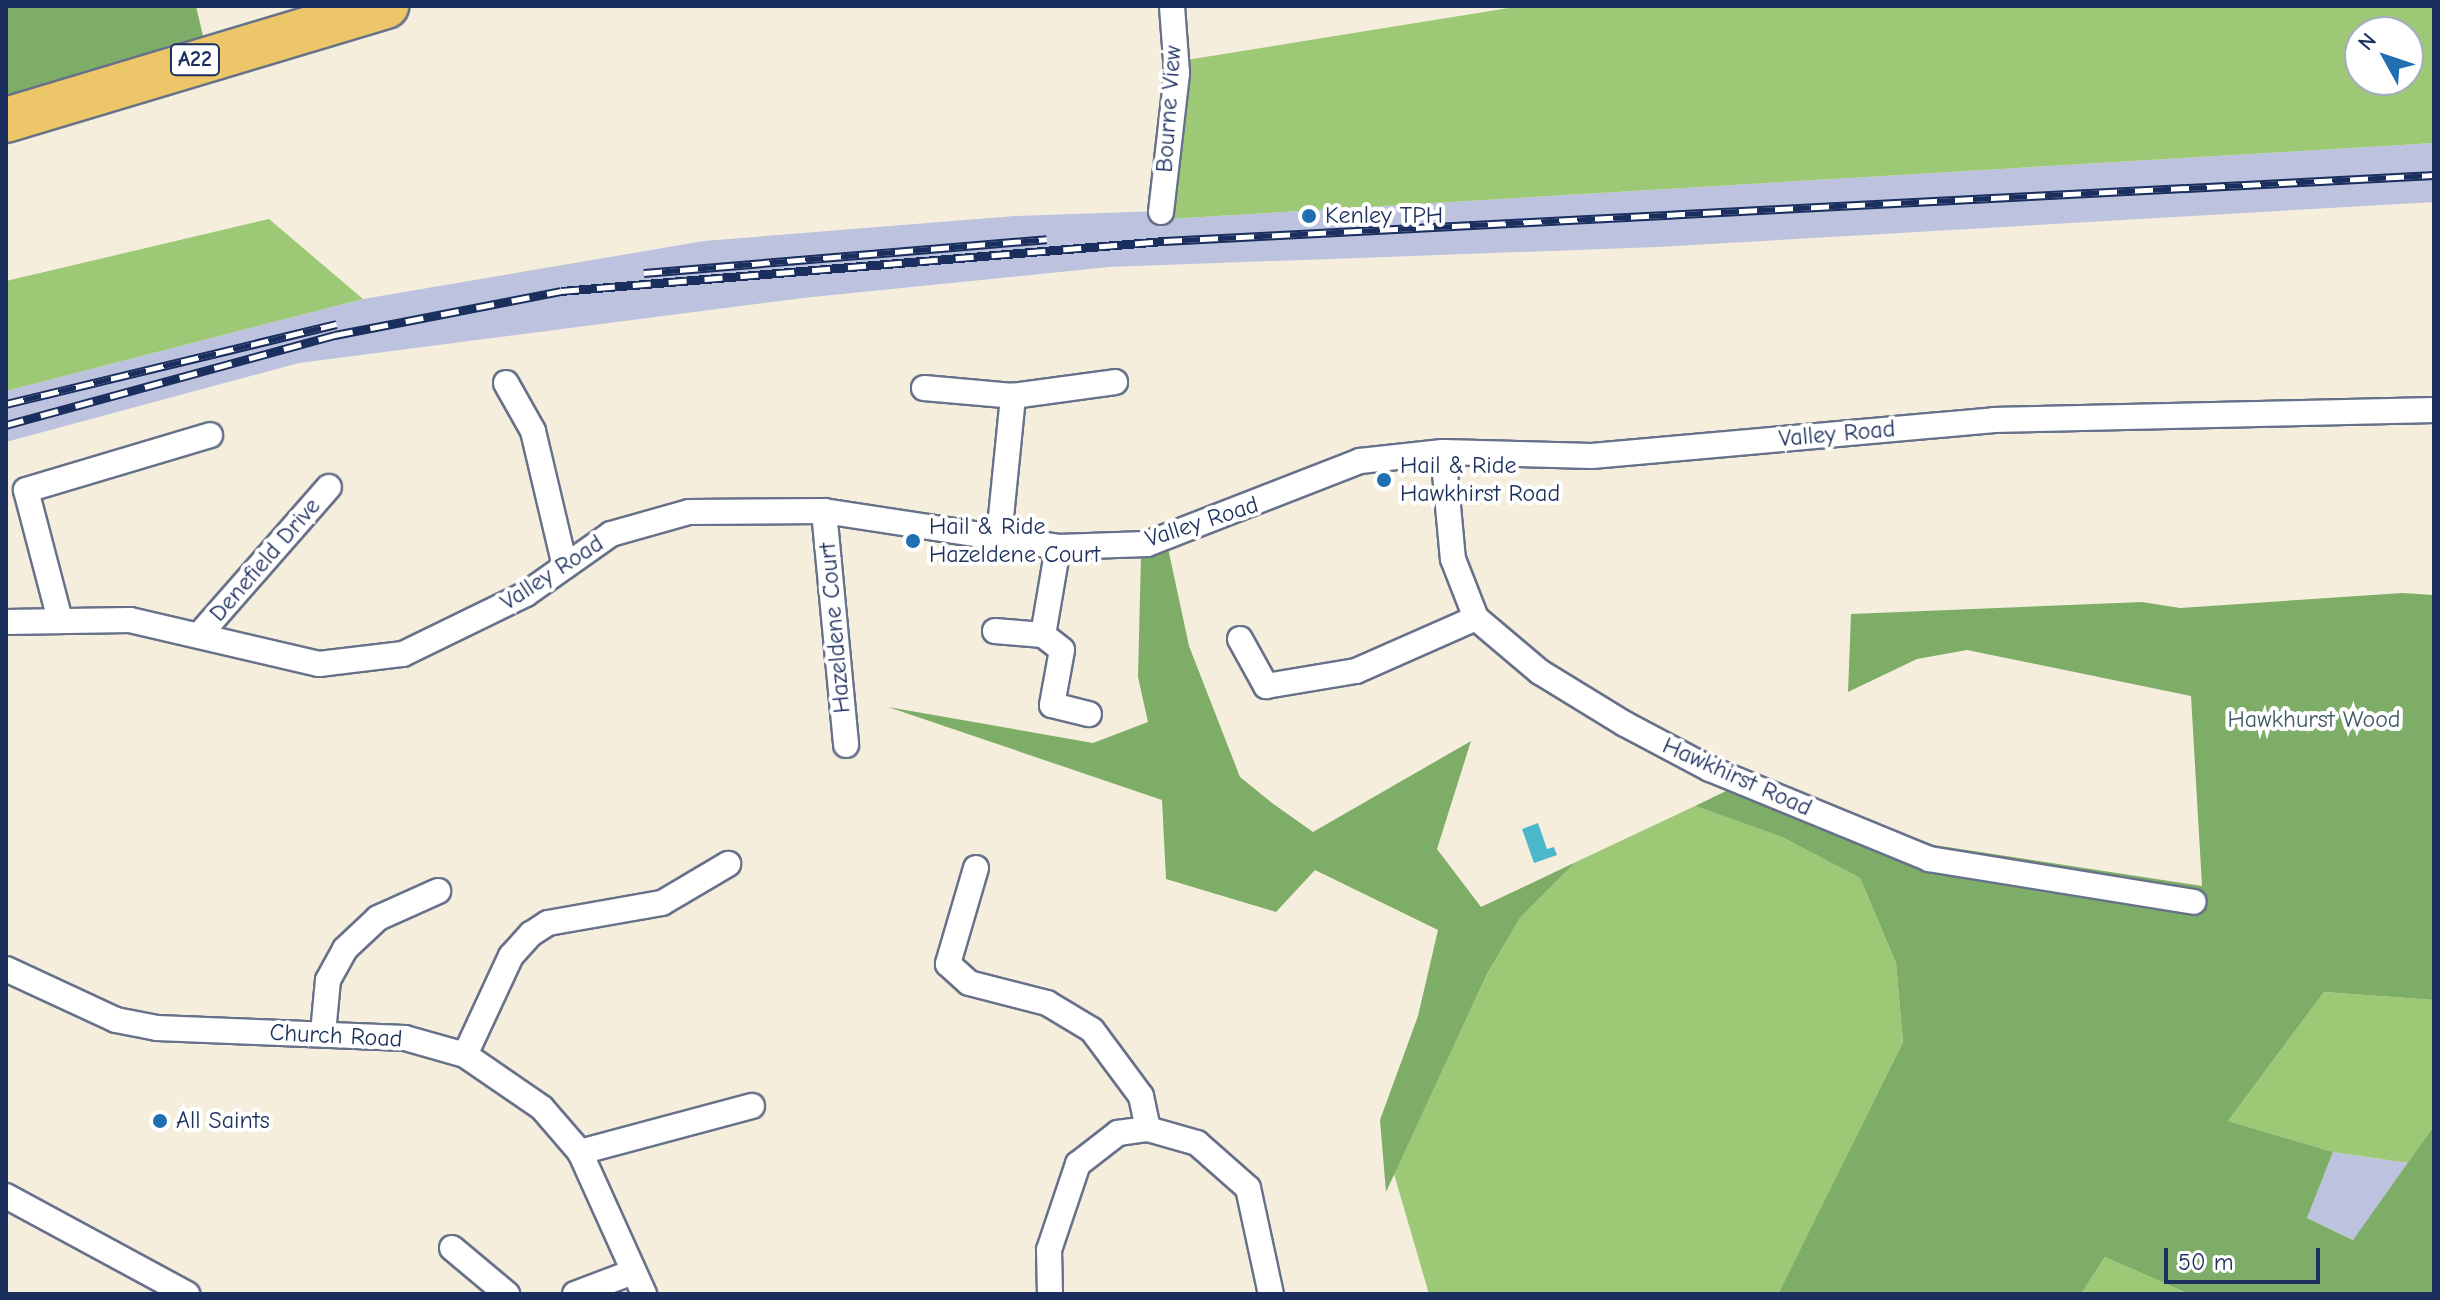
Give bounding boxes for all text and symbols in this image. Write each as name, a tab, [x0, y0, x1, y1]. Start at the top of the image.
north arrow	[2344, 16, 2424, 96]
text: N	[2353, 28, 2382, 56]
road number: A22	[169, 42, 221, 78]
street label: Bourne View	[1150, 44, 1188, 174]
place label: Kenley TPH	[1325, 202, 1443, 230]
marker: Kenley TPH	[1300, 207, 1318, 225]
street label: Valley Road	[1777, 415, 1897, 453]
place label: Hail & Ride Hawkhirst Road	[1400, 452, 1560, 508]
marker: Hail & Ride Hawkhirst Road	[1375, 471, 1393, 489]
street label: Valley Road	[1142, 490, 1262, 554]
street label: Denefield Drive	[204, 492, 326, 628]
place label: Hail & Ride Hazeldene Court	[929, 513, 1100, 569]
street label: Valley Road	[495, 529, 609, 617]
marker: Hail & Ride Hazeldene Court	[904, 532, 922, 550]
street label: Hazeldene Court	[813, 542, 857, 714]
park label: Hawkhurst Wood	[2227, 706, 2401, 734]
street label: Hawkhirst Road	[1658, 731, 1816, 823]
street label: Church Road	[269, 1018, 403, 1054]
place label: All Saints	[176, 1107, 270, 1135]
marker: All Saints	[151, 1112, 169, 1130]
scale bar	[2168, 1232, 2324, 1282]
text: 50 m	[2178, 1248, 2234, 1276]

